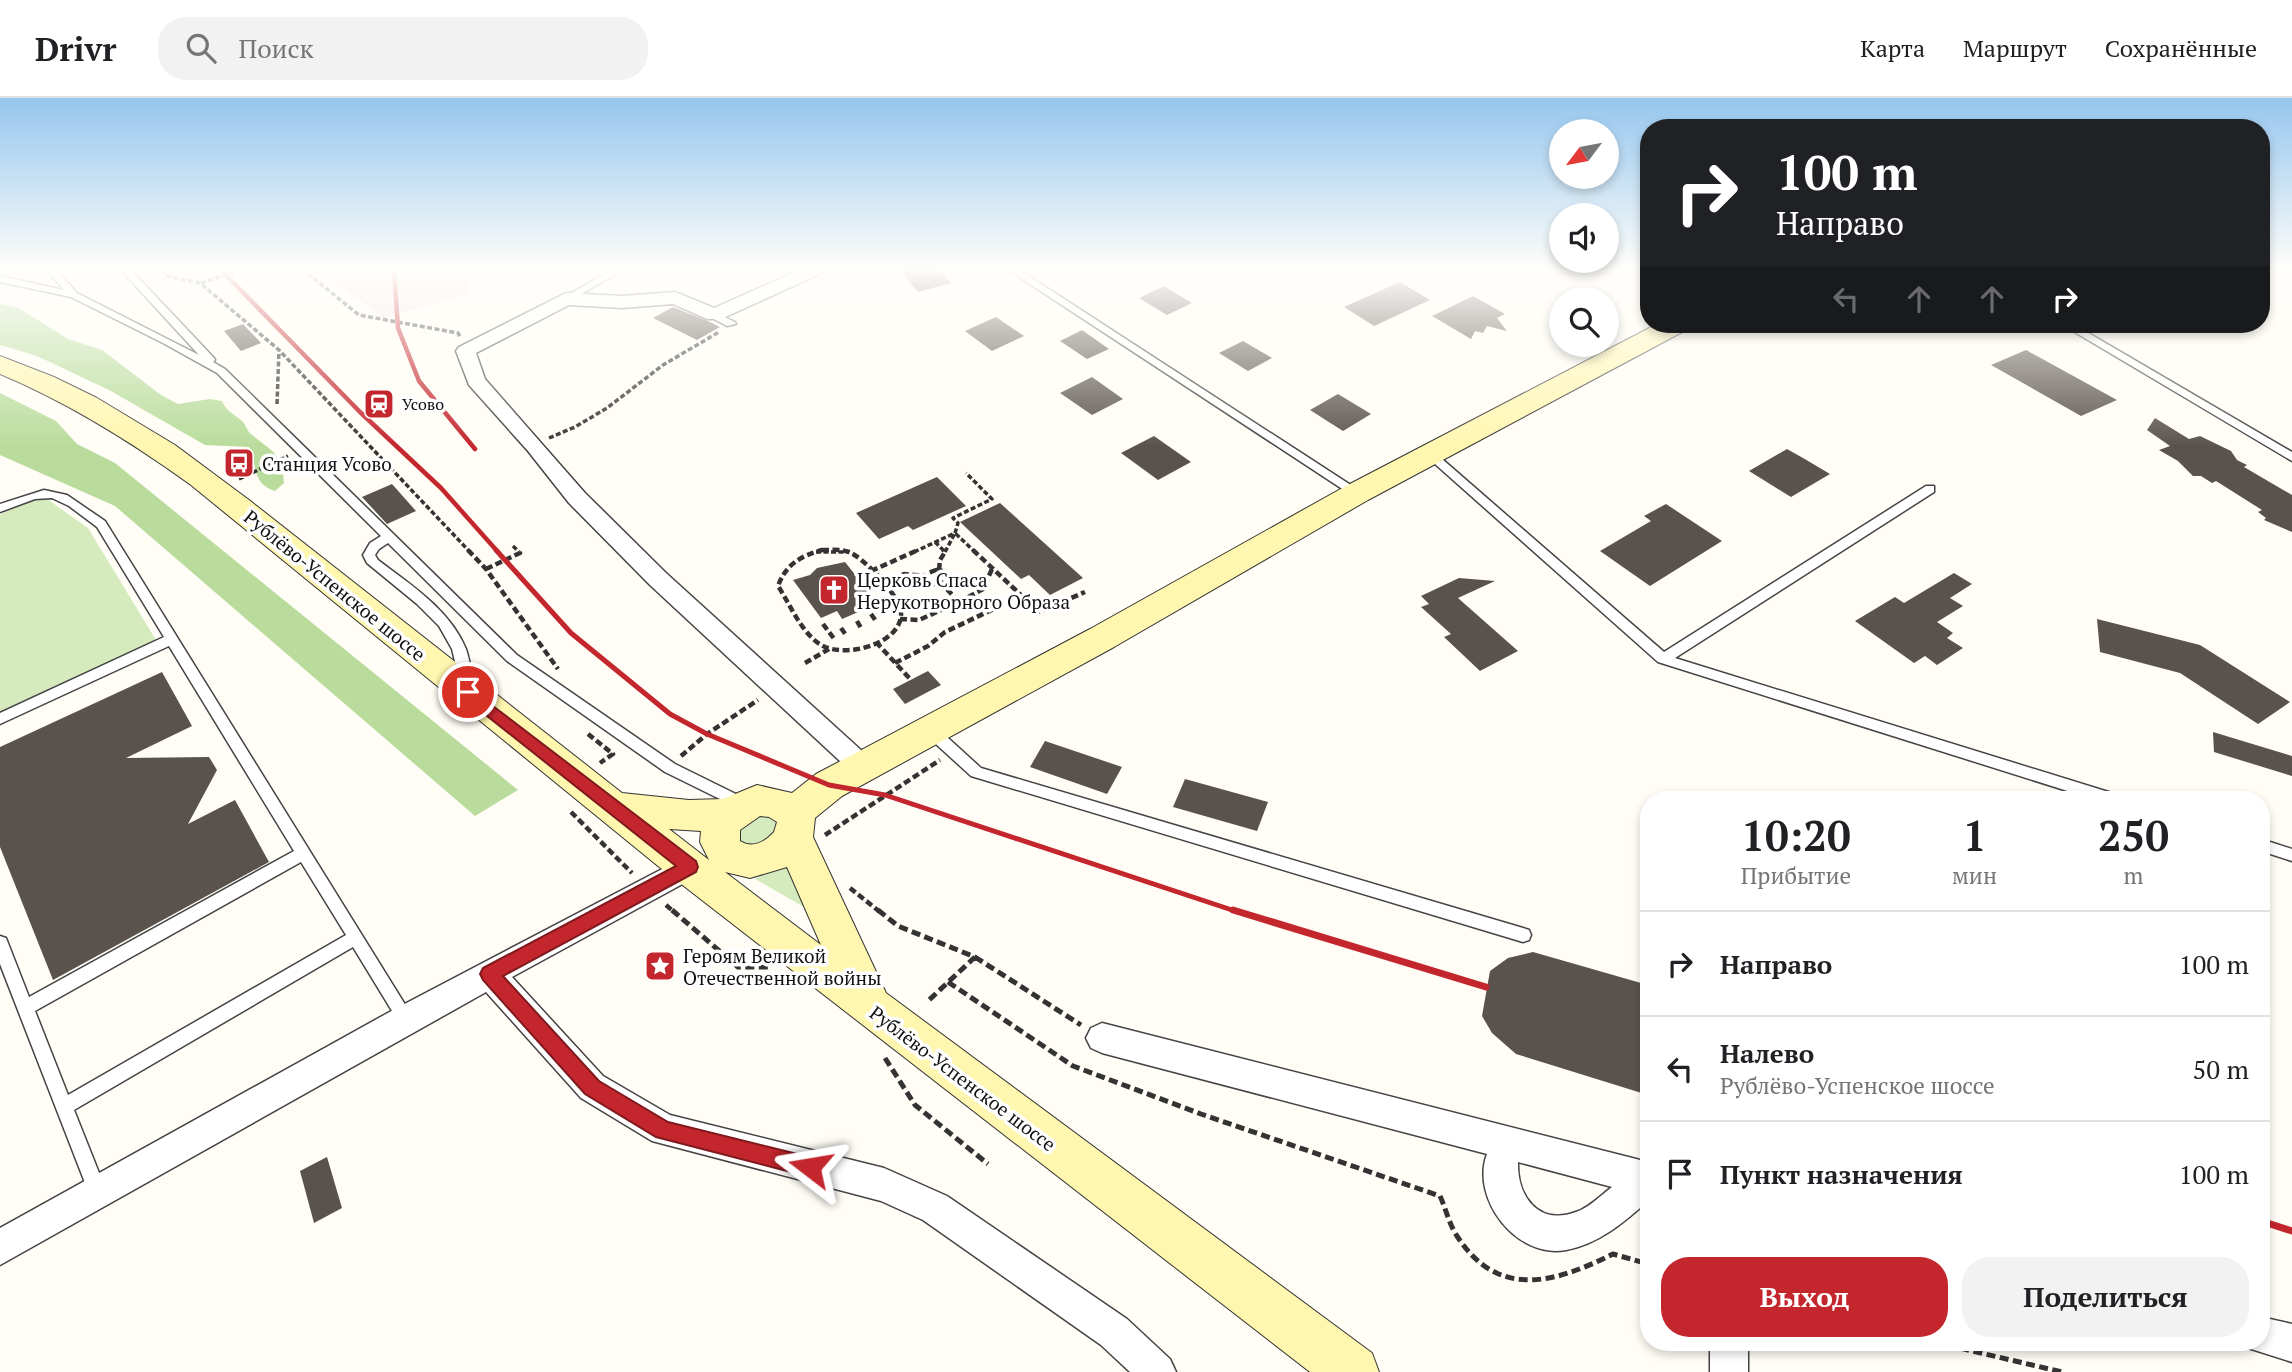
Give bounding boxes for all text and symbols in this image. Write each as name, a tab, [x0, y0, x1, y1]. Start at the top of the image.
search box	[158, 17, 648, 80]
text: Drivr	[35, 27, 116, 70]
icon: search	[182, 29, 220, 67]
text: Поиск	[238, 31, 314, 65]
text: Карта	[1860, 32, 1925, 64]
text: Маршрут	[1963, 32, 2067, 64]
text: Сохранённые	[2105, 32, 2257, 64]
north arrow	[1549, 119, 1619, 189]
map controls	[1549, 119, 1619, 357]
text: 100 m	[1776, 139, 1918, 204]
icon: right	[1661, 147, 1752, 238]
text: Направо	[1776, 202, 1904, 244]
button: sound	[1549, 203, 1619, 273]
icon: left	[1827, 280, 1865, 318]
icon: ahead	[1900, 280, 1938, 318]
icon: ahead	[1973, 280, 2011, 318]
icon: right	[2046, 280, 2084, 318]
button: search	[1549, 287, 1619, 357]
station icon: Усово	[362, 387, 396, 421]
place label: Усово	[402, 393, 444, 415]
bus stop icon: Станция Усово	[222, 446, 256, 480]
place label: Станция Усово	[262, 451, 392, 476]
street label: Рублёво-Успенское шоссе	[239, 504, 431, 666]
place label: Церковь Спаса Нерукотворного Образа	[857, 567, 1071, 614]
church icon: Церковь Спаса Нерукотворного Образа	[817, 573, 851, 607]
pin	[438, 662, 498, 722]
icon: arrive	[449, 673, 487, 711]
text: 10:20	[1741, 807, 1851, 863]
text: 1	[1963, 807, 1986, 863]
text: 250	[2098, 807, 2169, 863]
text: Прибытие	[1741, 860, 1851, 891]
text: мин	[1952, 860, 1997, 891]
text: m	[2124, 860, 2143, 891]
place label: Героям Великой Отечественной войны	[683, 943, 881, 990]
icon: right	[1661, 945, 1699, 983]
text: Направо	[1720, 947, 1832, 981]
text: 100 m	[2179, 947, 2249, 981]
place icon: Героям Великой Отечественной войны	[643, 949, 677, 983]
street label: Рублёво-Успенское шоссе	[865, 1000, 1061, 1156]
text: Налево	[1720, 1036, 1814, 1070]
icon: left	[1661, 1050, 1699, 1088]
text: 50 m	[2193, 1052, 2249, 1086]
text: Рублёво-Успенское шоссе	[1720, 1070, 1995, 1101]
position arrow	[773, 1130, 847, 1204]
icon: arrive	[1661, 1155, 1699, 1193]
text: Пункт назначения	[1720, 1157, 1963, 1191]
text: 100 m	[2179, 1157, 2249, 1191]
button: Выход	[1661, 1257, 1948, 1337]
button: Поделиться	[1962, 1257, 2249, 1337]

